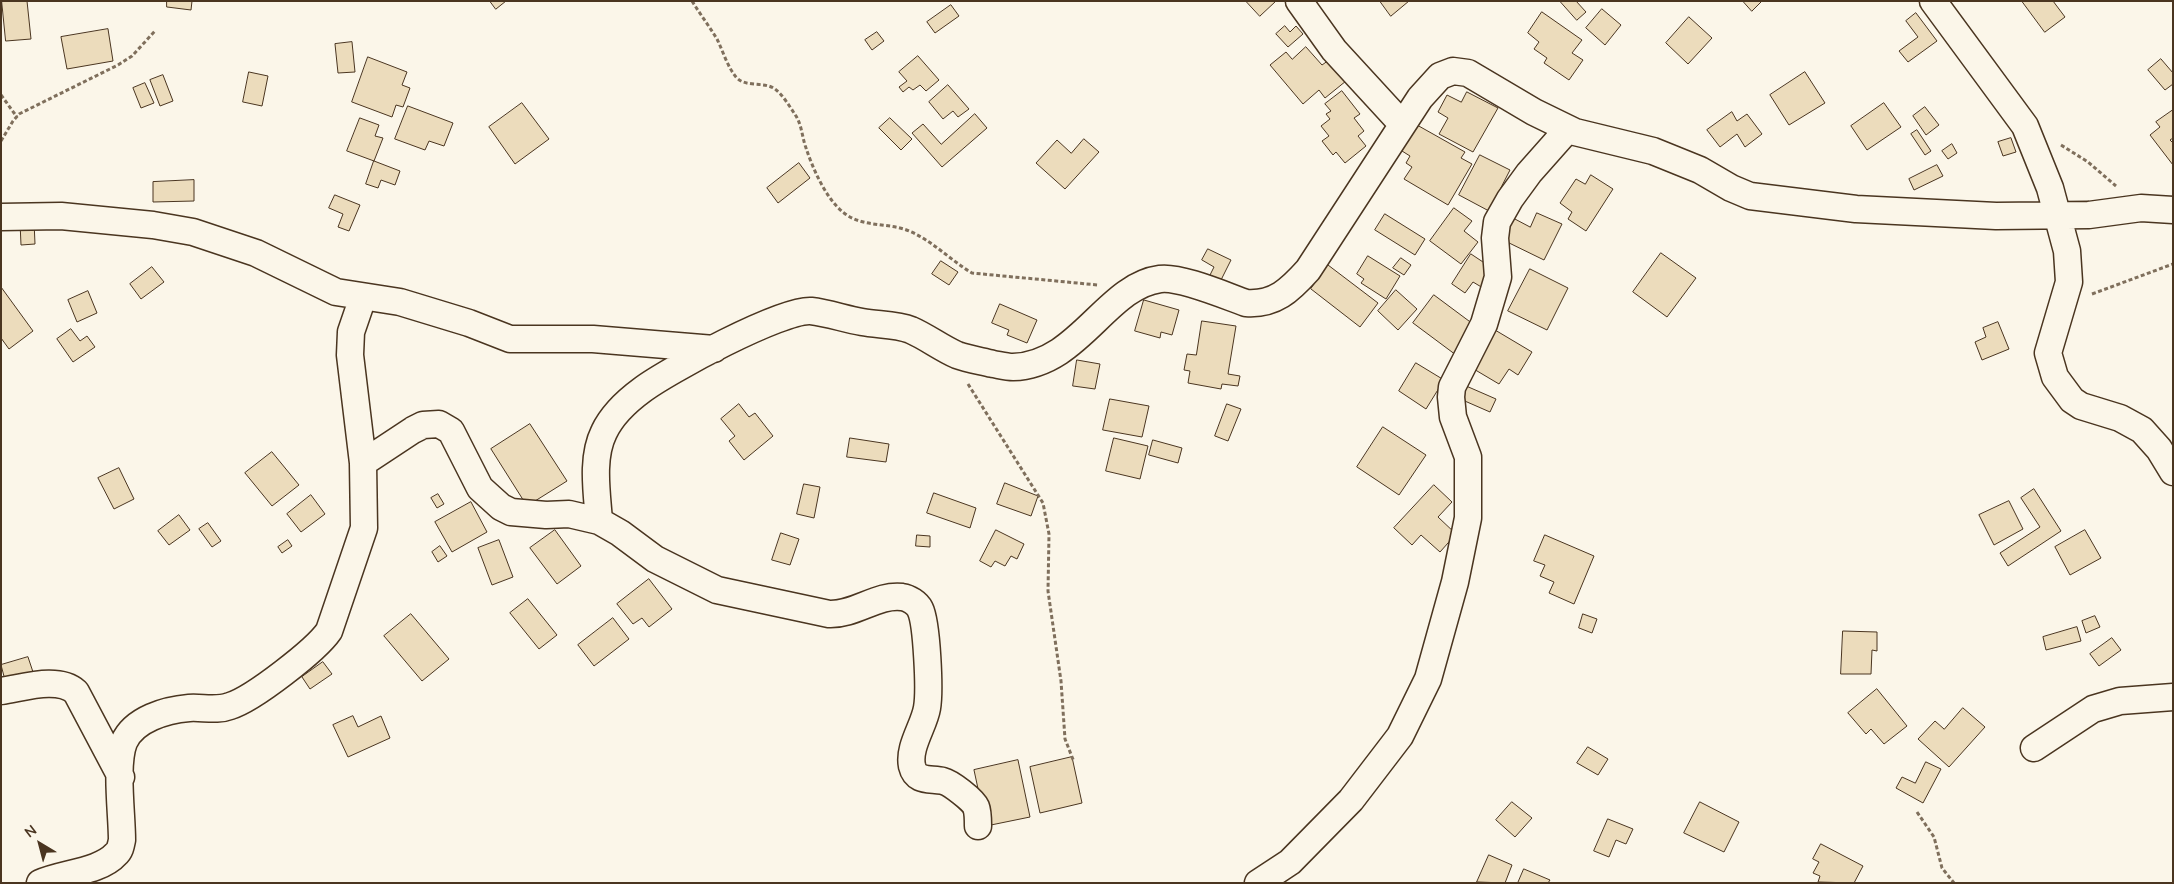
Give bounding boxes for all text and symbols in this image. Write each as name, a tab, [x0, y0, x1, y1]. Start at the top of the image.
north arrow	[15, 819, 65, 869]
text: N	[21, 821, 41, 842]

